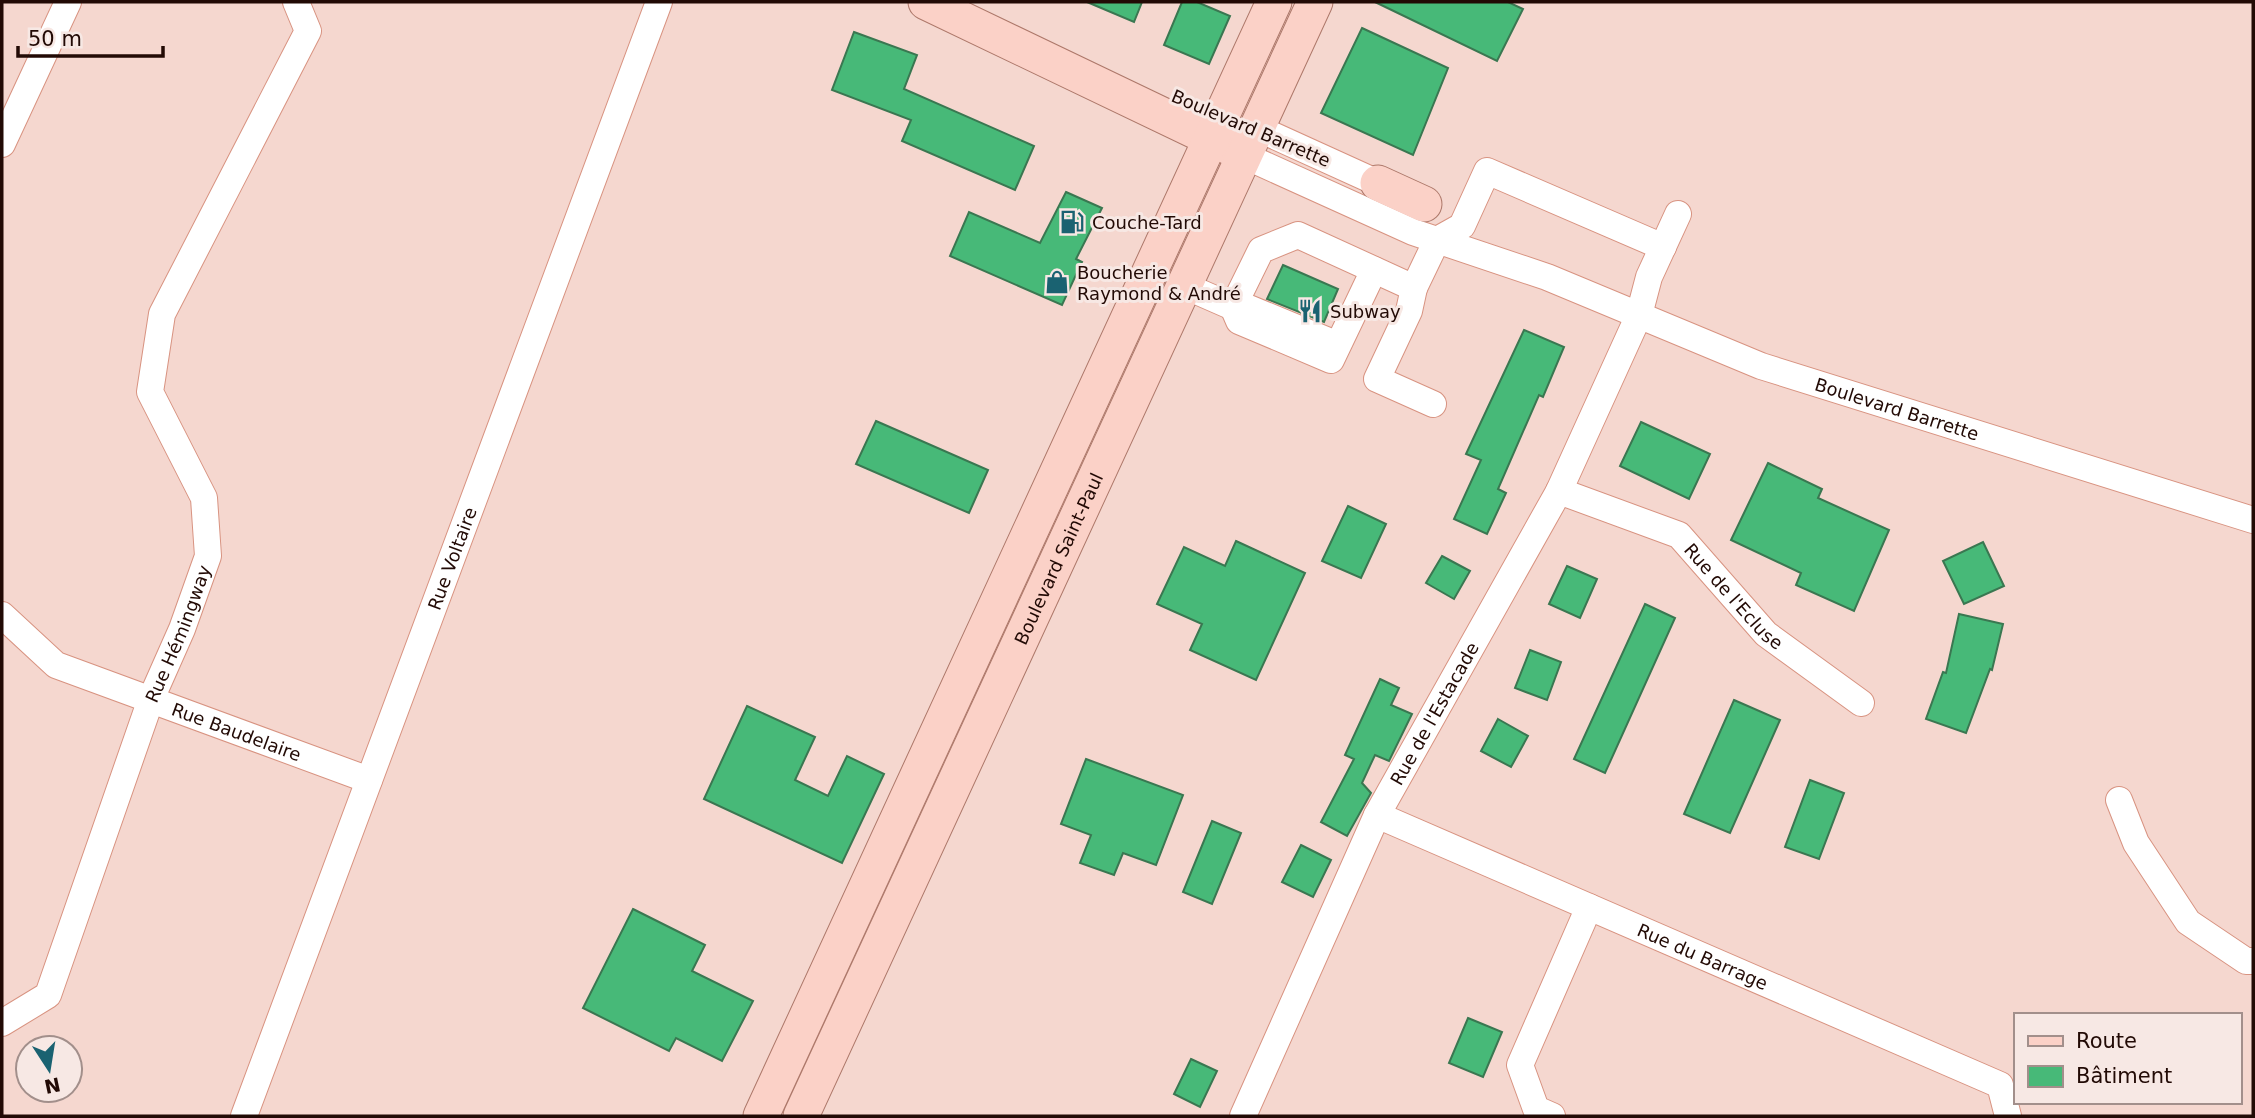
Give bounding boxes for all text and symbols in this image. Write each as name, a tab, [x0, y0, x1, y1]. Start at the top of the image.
scale bar	[18, 14, 163, 58]
text: 50 m	[28, 27, 82, 51]
street label: Boulevard Barrette	[1168, 85, 1334, 171]
fuel station icon: Couche-Tard	[1058, 208, 1086, 236]
place label: Couche-Tard	[1092, 212, 1202, 233]
place label: Boucherie Raymond & André	[1077, 262, 1241, 304]
shop icon: Boucherie Raymond & André	[1043, 268, 1071, 296]
restaurant icon: Subway	[1296, 297, 1324, 325]
place label: Subway	[1330, 301, 1401, 322]
street label: Boulevard Barrette	[1812, 373, 1982, 444]
street label: Boulevard Saint-Paul	[1010, 469, 1107, 648]
street label: Rue Voltaire	[423, 504, 480, 613]
street label: Rue de l'Ecluse	[1680, 539, 1787, 653]
street label: Rue Hémingway	[140, 562, 215, 706]
street label: Rue de l'Estacade	[1386, 638, 1483, 789]
street label: Rue Baudelaire	[169, 698, 304, 765]
street label: Rue du Barrage	[1634, 919, 1771, 994]
legend	[2014, 1013, 2241, 1104]
text: Route	[2076, 1029, 2137, 1053]
north arrow	[14, 1034, 84, 1104]
text: Bâtiment	[2076, 1064, 2172, 1088]
text: N	[42, 1073, 63, 1098]

